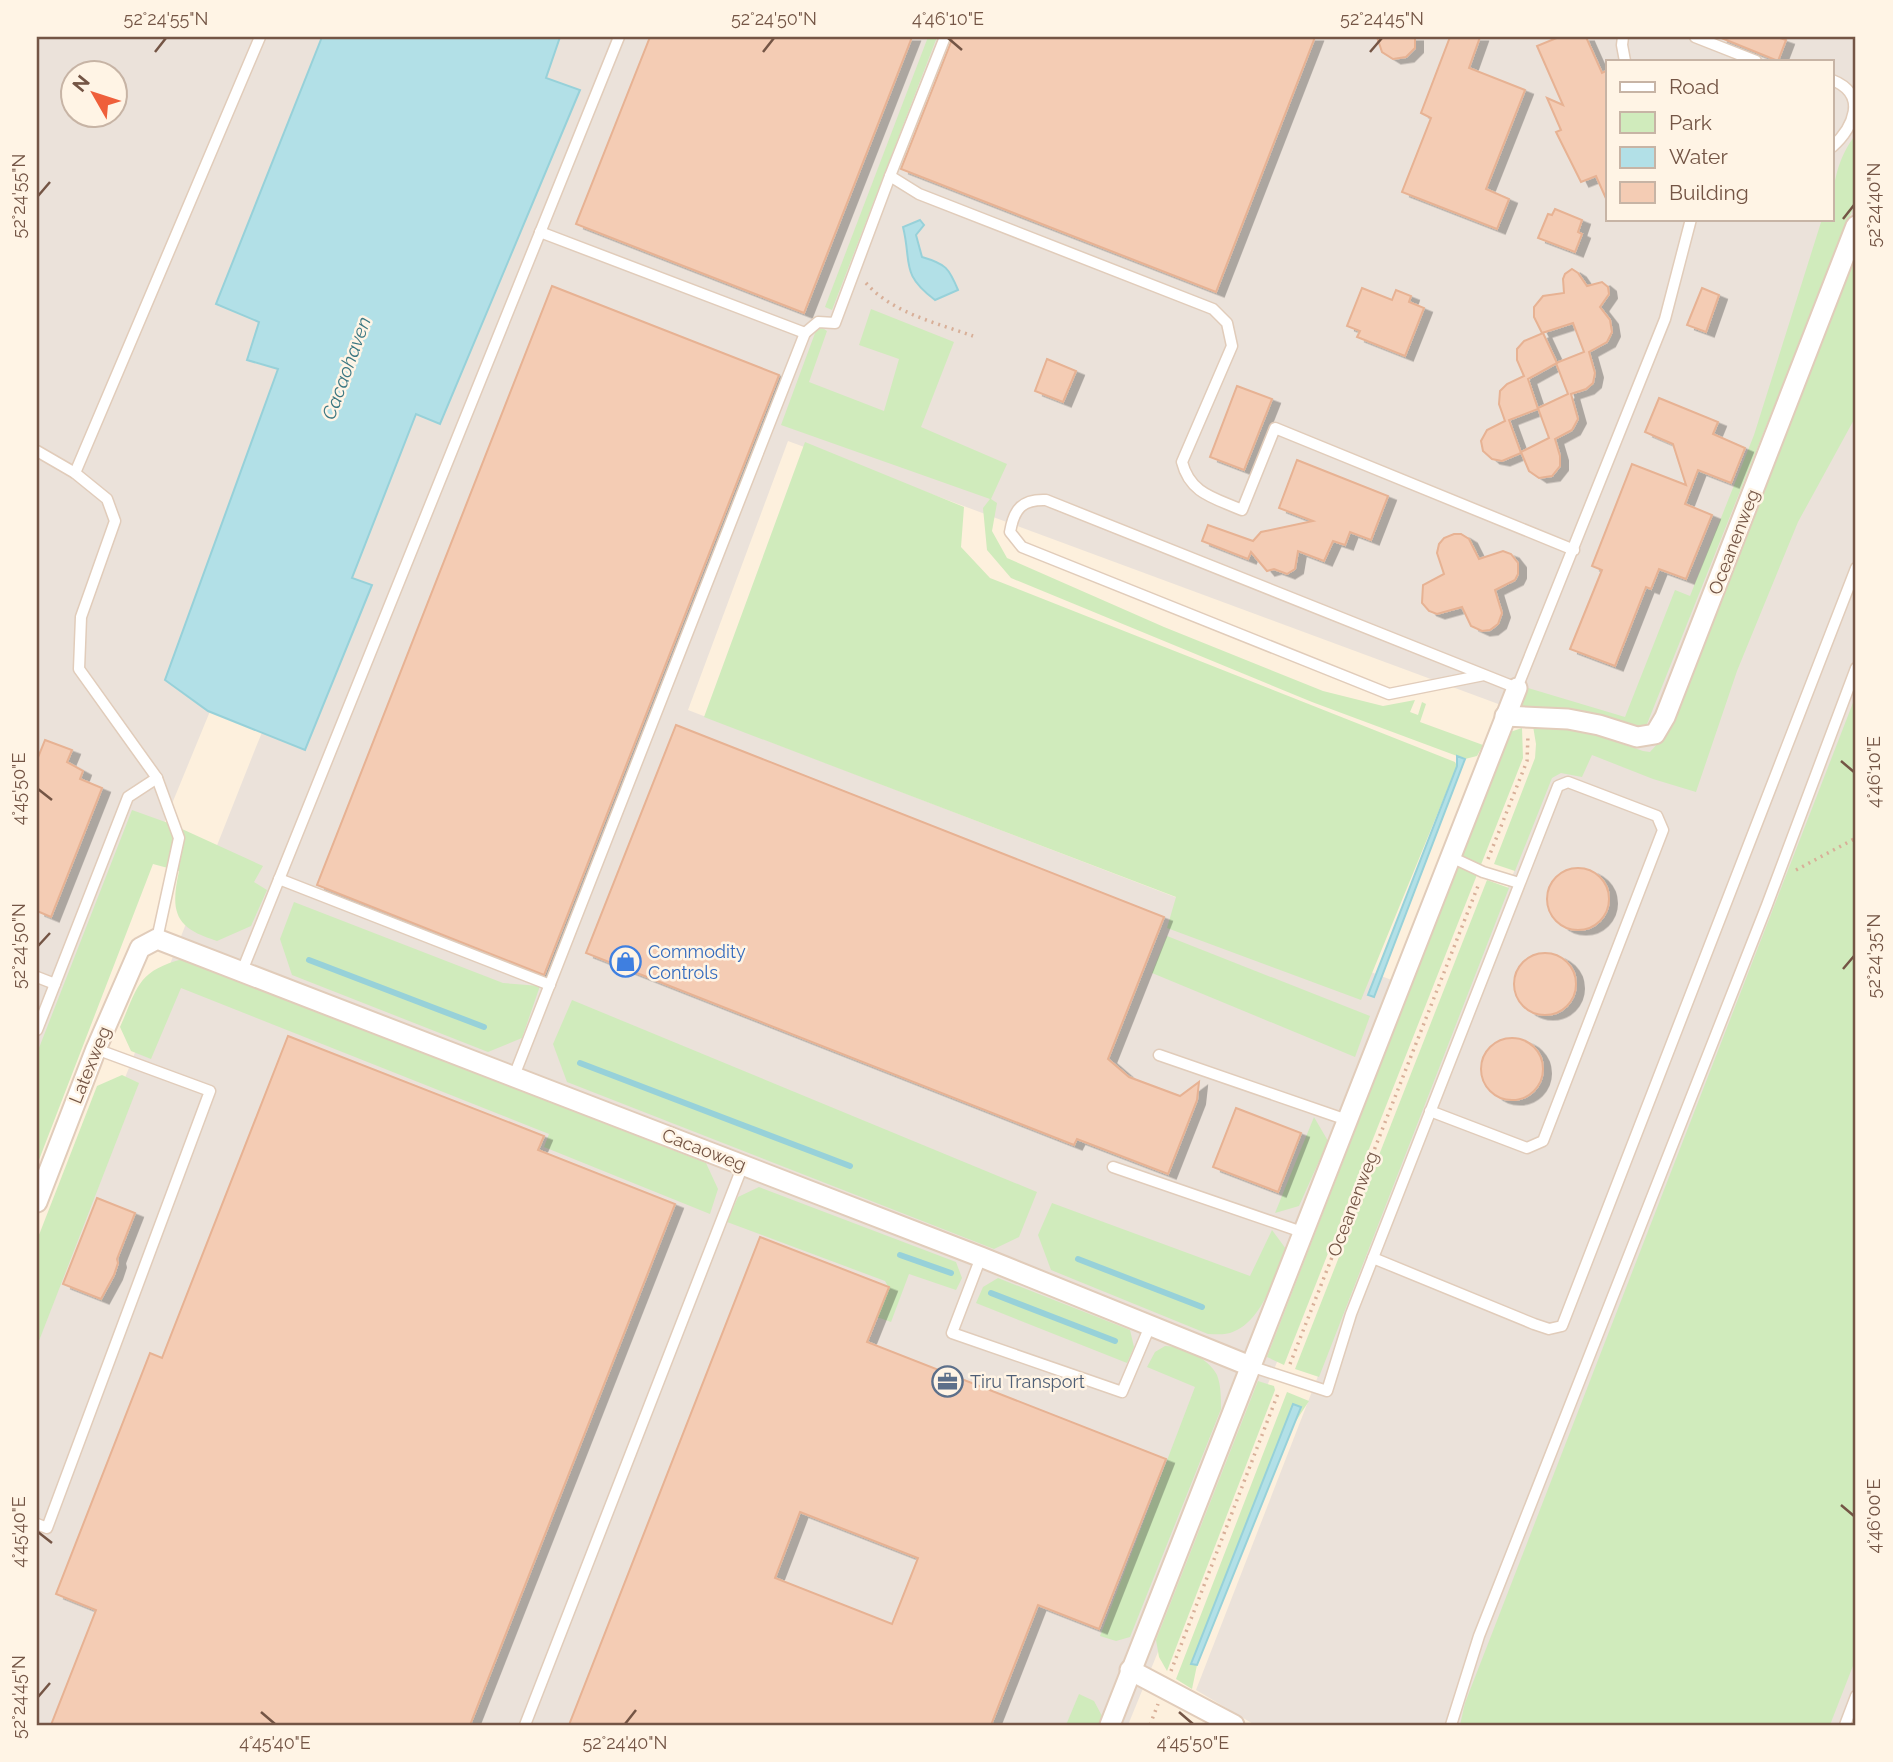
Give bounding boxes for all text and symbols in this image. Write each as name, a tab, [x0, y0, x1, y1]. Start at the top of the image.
text: 52°24'55"N	[124, 8, 208, 29]
text: 52°24'50"N	[731, 8, 817, 29]
text: 4°46'10"E	[912, 8, 984, 29]
text: 52°24'45"N	[1340, 8, 1424, 29]
north arrow	[60, 60, 130, 130]
legend	[1606, 60, 1834, 220]
text: N	[68, 71, 94, 96]
text: Road	[1669, 74, 1719, 99]
text: Park	[1669, 110, 1712, 135]
text: Water	[1669, 144, 1728, 169]
text: 52°24'55"N	[8, 154, 29, 238]
text: 52°24'40"N	[1863, 163, 1884, 247]
text: Building	[1669, 180, 1749, 205]
water label: Cacaohaven	[317, 314, 375, 422]
street label: Oceanenweg	[1704, 486, 1763, 597]
text: 4°46'10"E	[1863, 736, 1884, 808]
text: 4°45'50"E	[8, 753, 29, 825]
text: 52°24'50"N	[8, 903, 29, 989]
text: 52°24'35"N	[1863, 914, 1884, 998]
place label: Commodity Controls	[648, 941, 746, 983]
shop icon: Commodity Controls	[608, 945, 642, 979]
street label: Latexweg	[65, 1023, 115, 1106]
street label: Cacaoweg	[659, 1124, 749, 1175]
street label: Oceanenweg	[1323, 1148, 1382, 1259]
office icon: Tiru Transport	[930, 1365, 964, 1399]
place label: Tiru Transport	[970, 1371, 1085, 1392]
text: 4°46'00"E	[1863, 1478, 1884, 1554]
text: 4°45'40"E	[8, 1496, 29, 1568]
text: 52°24'45"N	[8, 1655, 29, 1739]
text: 4°45'40"E	[239, 1732, 311, 1753]
text: 52°24'40"N	[583, 1732, 667, 1753]
text: 4°45'50"E	[1157, 1732, 1229, 1753]

